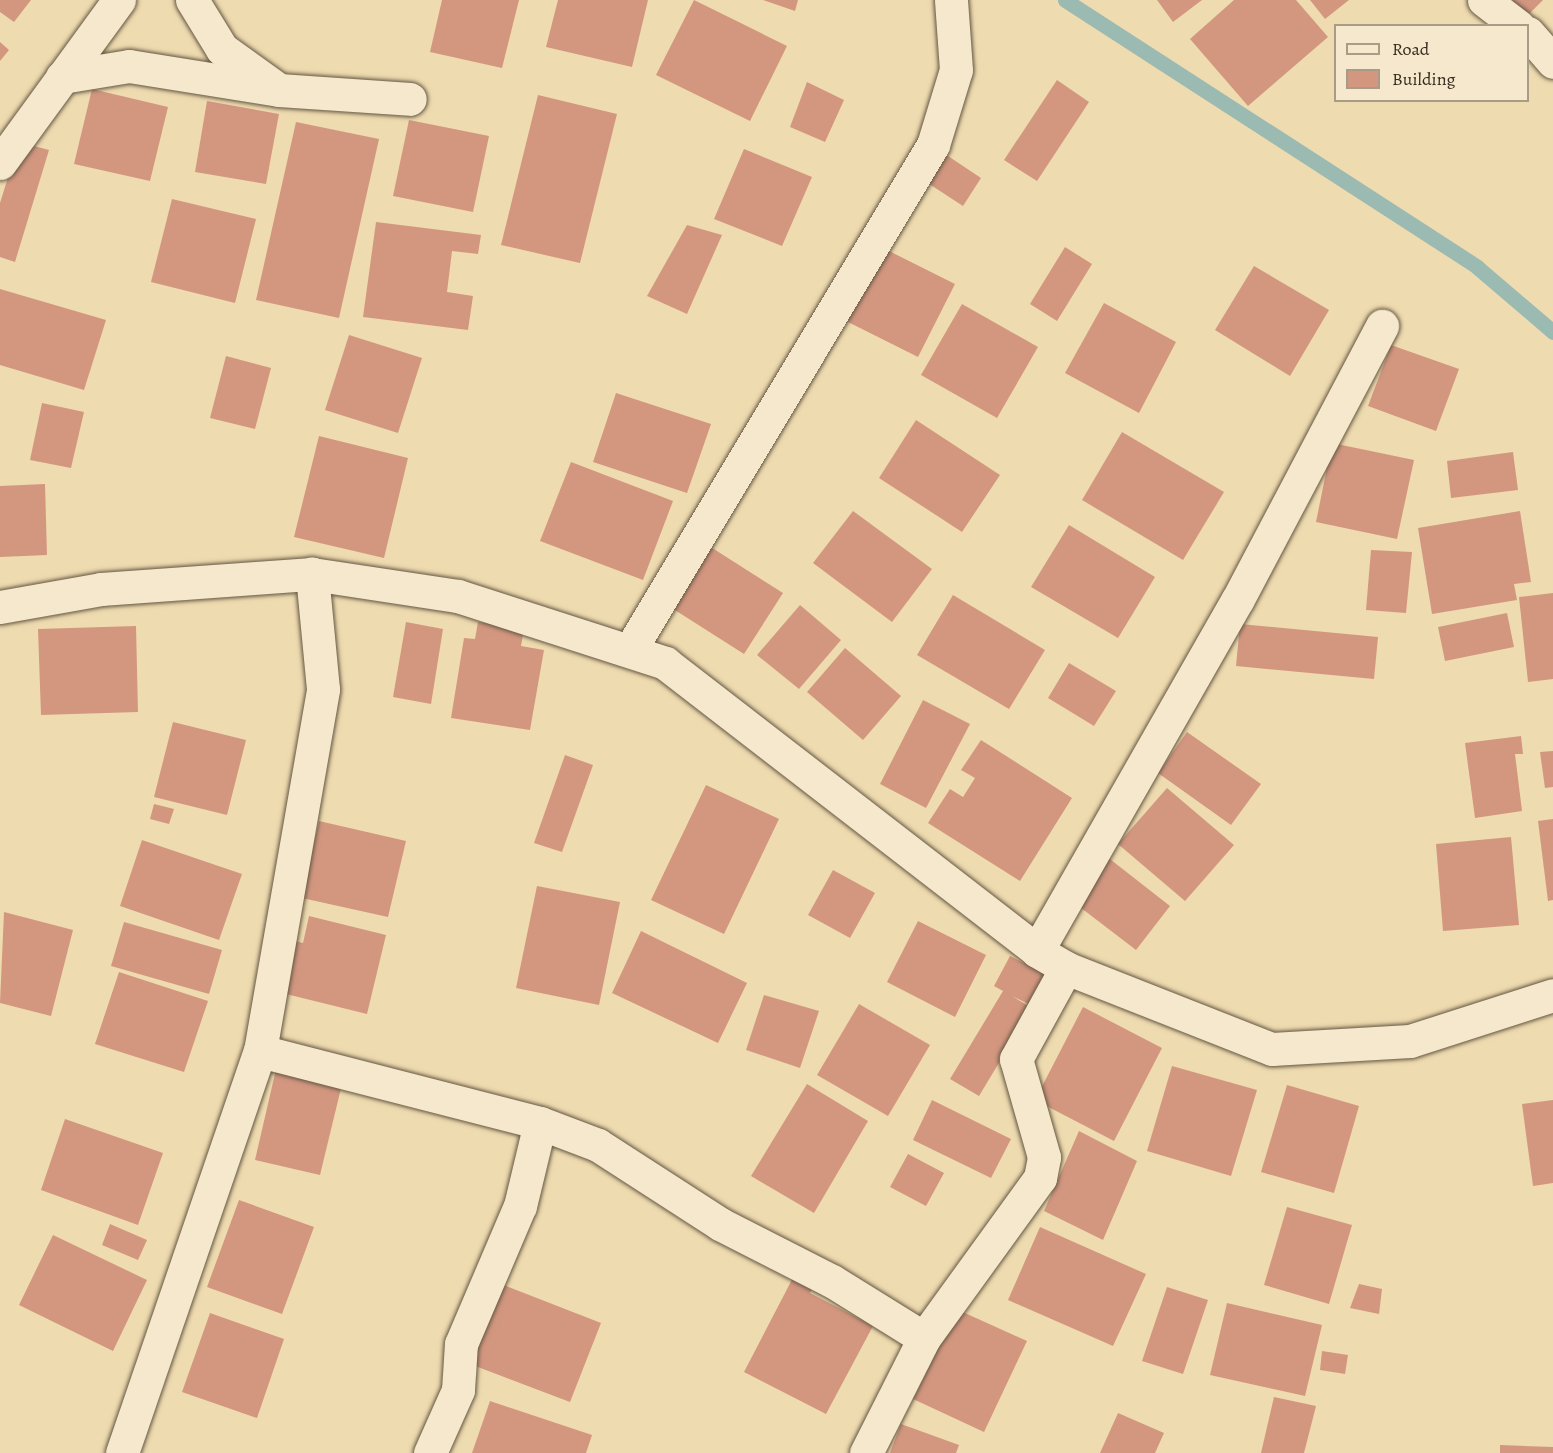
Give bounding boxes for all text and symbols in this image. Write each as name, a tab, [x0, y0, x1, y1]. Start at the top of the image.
legend	[1334, 24, 1529, 102]
text: Road	[1392, 37, 1429, 61]
text: Building	[1392, 67, 1456, 91]

